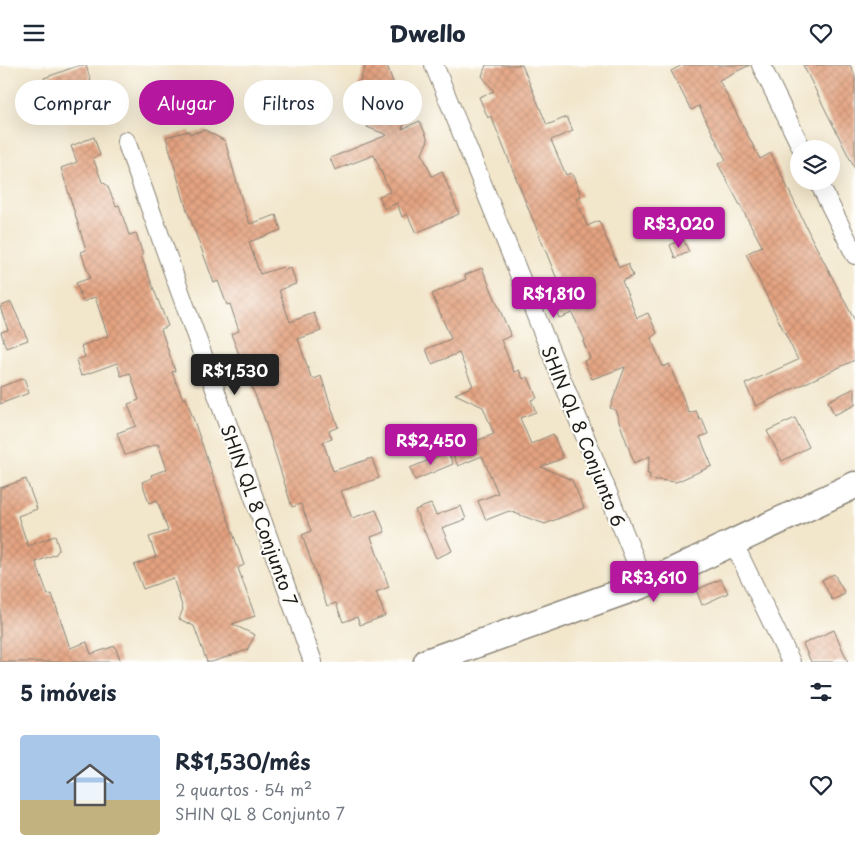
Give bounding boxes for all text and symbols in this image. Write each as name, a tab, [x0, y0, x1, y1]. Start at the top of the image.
text: Dwello	[389, 16, 466, 49]
icon: menu	[20, 19, 48, 47]
icon: heart	[807, 19, 835, 47]
chip: Comprar	[15, 80, 129, 125]
chip: Alugar	[139, 80, 234, 125]
chip: Filtros	[244, 80, 333, 125]
chip: Novo	[343, 80, 422, 125]
map controls	[790, 140, 840, 190]
button: layers	[790, 140, 840, 190]
pin: R$3,020	[633, 207, 725, 249]
text: R$3,020	[644, 211, 714, 235]
pin: R$1,810	[508, 277, 600, 319]
text: R$1,810	[523, 281, 585, 305]
street label: SHIN QL 8 Conjunto 6	[535, 342, 633, 530]
pin: R$1,530	[189, 353, 281, 396]
text: R$1,530	[202, 358, 268, 382]
street label: SHIN QL 8 Conjunto 7	[215, 421, 305, 609]
pin: R$2,450	[385, 423, 477, 466]
text: R$2,450	[396, 428, 466, 452]
pin: R$3,610	[608, 561, 700, 603]
text: R$3,610	[621, 565, 687, 589]
text: 5 imóveis	[20, 676, 117, 708]
icon: filters	[807, 678, 835, 706]
text: R$1,530/mês	[175, 745, 310, 777]
icon: home	[60, 755, 120, 815]
icon: heart	[807, 771, 835, 799]
text: 2 quartos · 54 m²	[175, 777, 312, 801]
text: SHIN QL 8 Conjunto 7	[175, 801, 345, 825]

